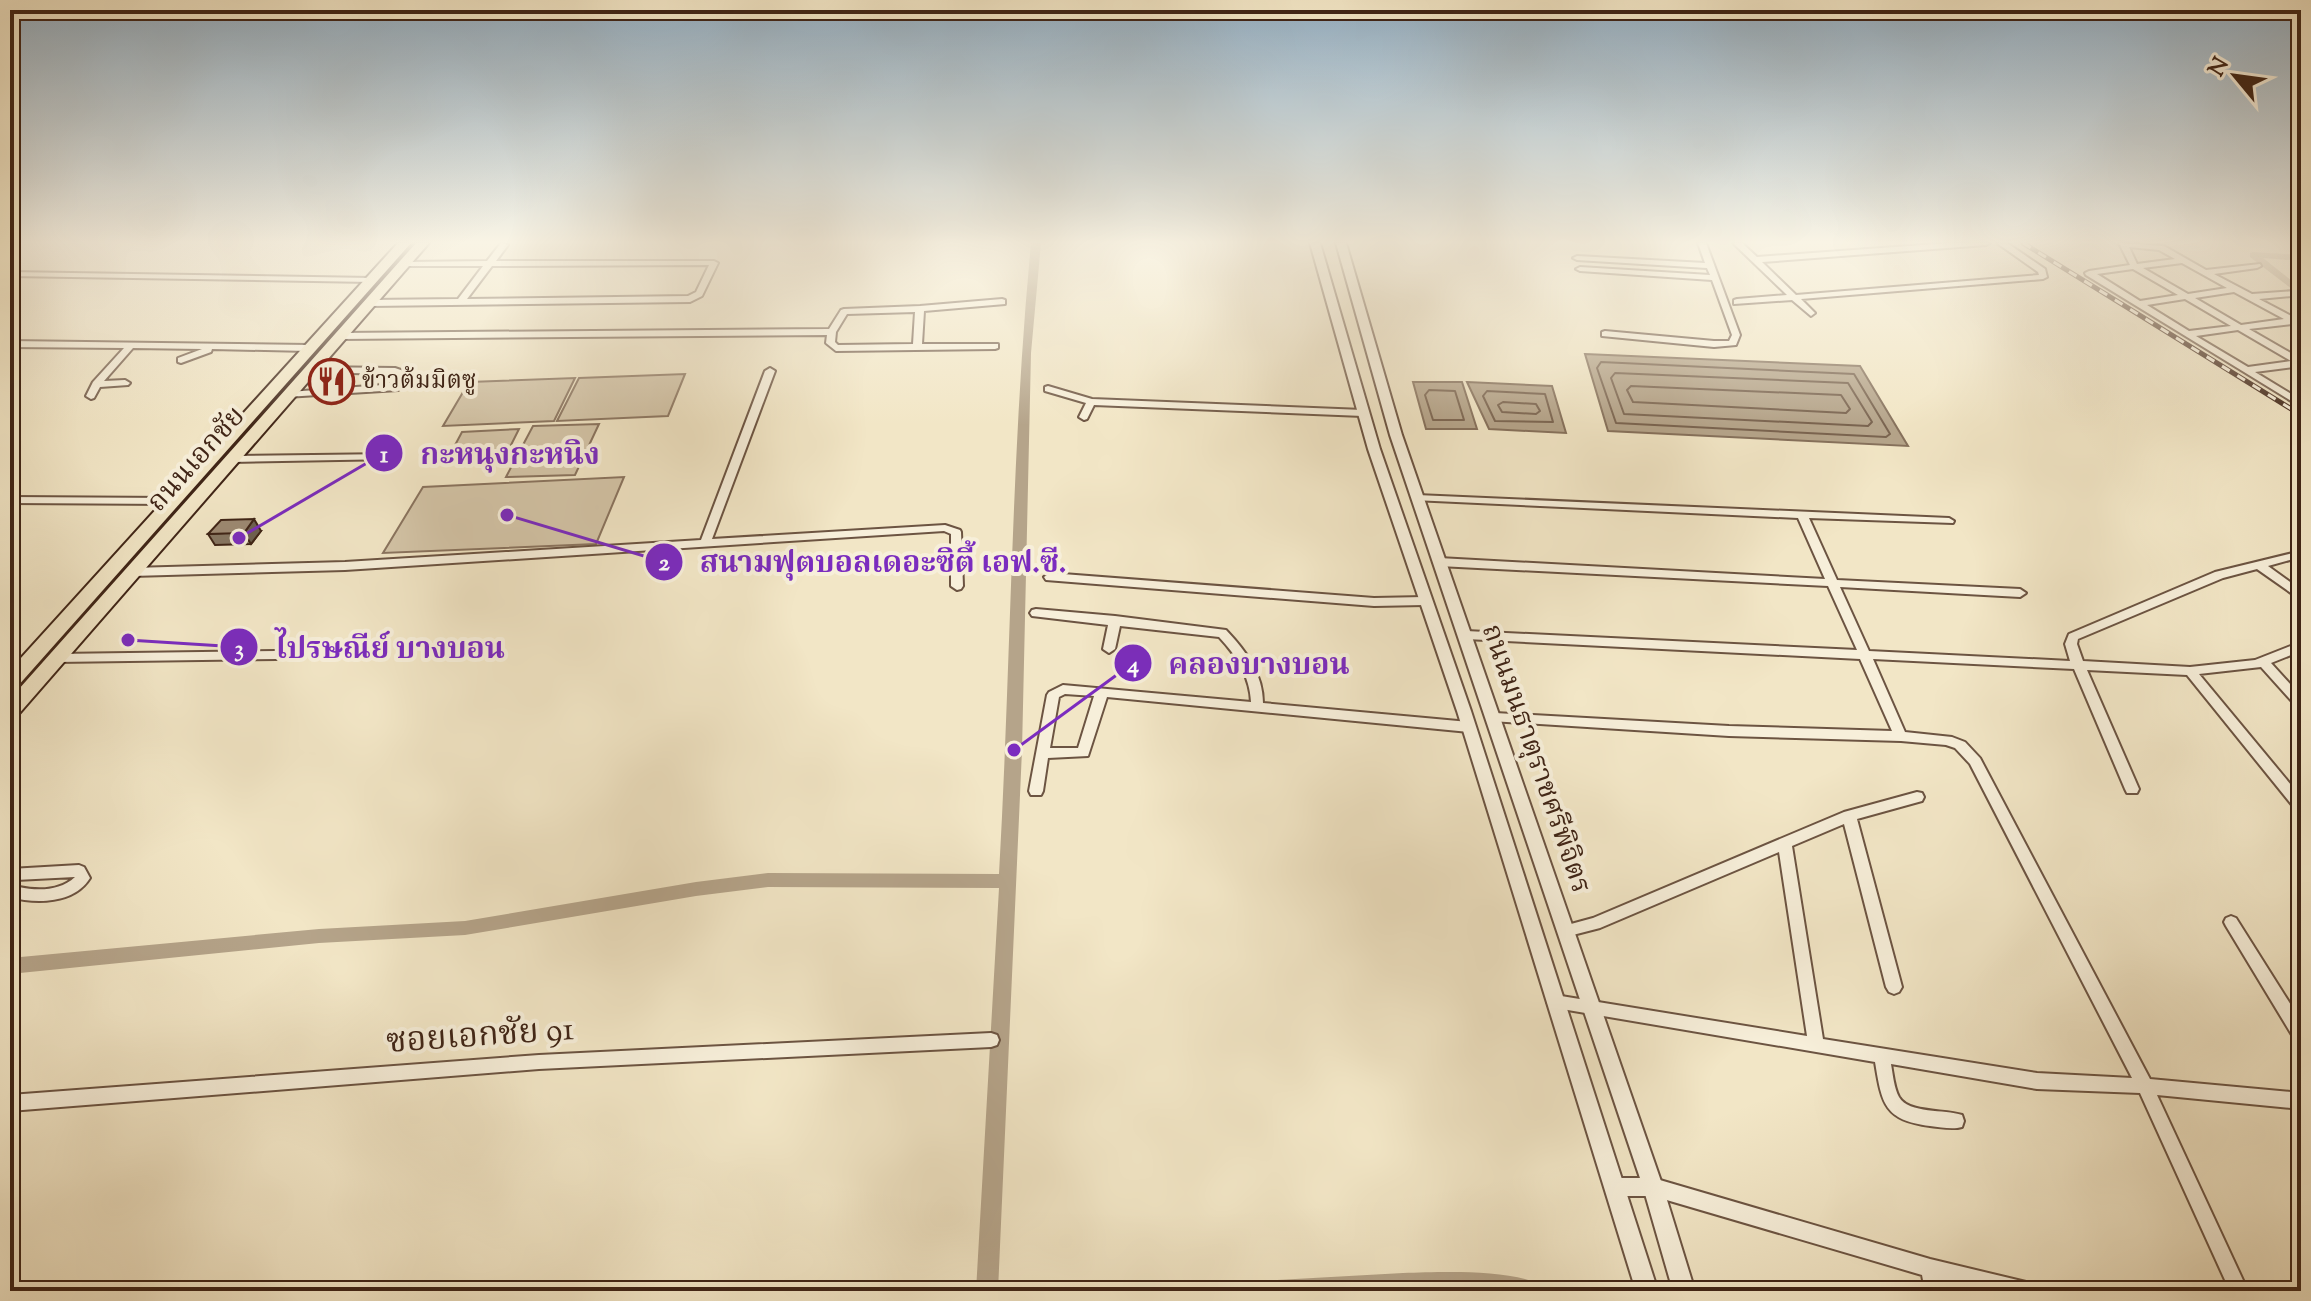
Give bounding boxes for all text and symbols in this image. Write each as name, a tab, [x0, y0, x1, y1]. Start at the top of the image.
north arrow	[2195, 36, 2275, 116]
text: N	[2202, 52, 2239, 83]
restaurant icon: ข้าวต้มมิตซู	[307, 358, 355, 406]
place label: ข้าวต้มมิตซู	[362, 365, 476, 399]
street label: ถนนเอกชัย	[139, 398, 255, 522]
callout: กะหนุงกะหนิง	[364, 426, 615, 480]
text: กะหนุงกะหนิง	[420, 435, 600, 478]
text: 1	[380, 439, 389, 473]
callout: สนามฟุตบอลเดอะซิตี้ เอฟ.ซี.	[644, 535, 1083, 589]
text: สนามฟุตบอลเดอะซิตี้ เอฟ.ซี.	[700, 540, 1066, 586]
text: 2	[658, 547, 670, 581]
street label: ถนนมนธาตุราชศรีพิจิตร	[1470, 619, 1600, 899]
callout: ไปรษณีย์ บางบอน	[219, 620, 521, 674]
text: ไปรษณีย์ บางบอน	[273, 627, 505, 672]
text: 3	[234, 633, 244, 667]
callout: คลองบางบอน	[1113, 636, 1366, 690]
text: คลองบางบอน	[1168, 645, 1350, 688]
text: 4	[1126, 649, 1139, 683]
street label: ซอยเอกชัย 91	[384, 1006, 576, 1068]

